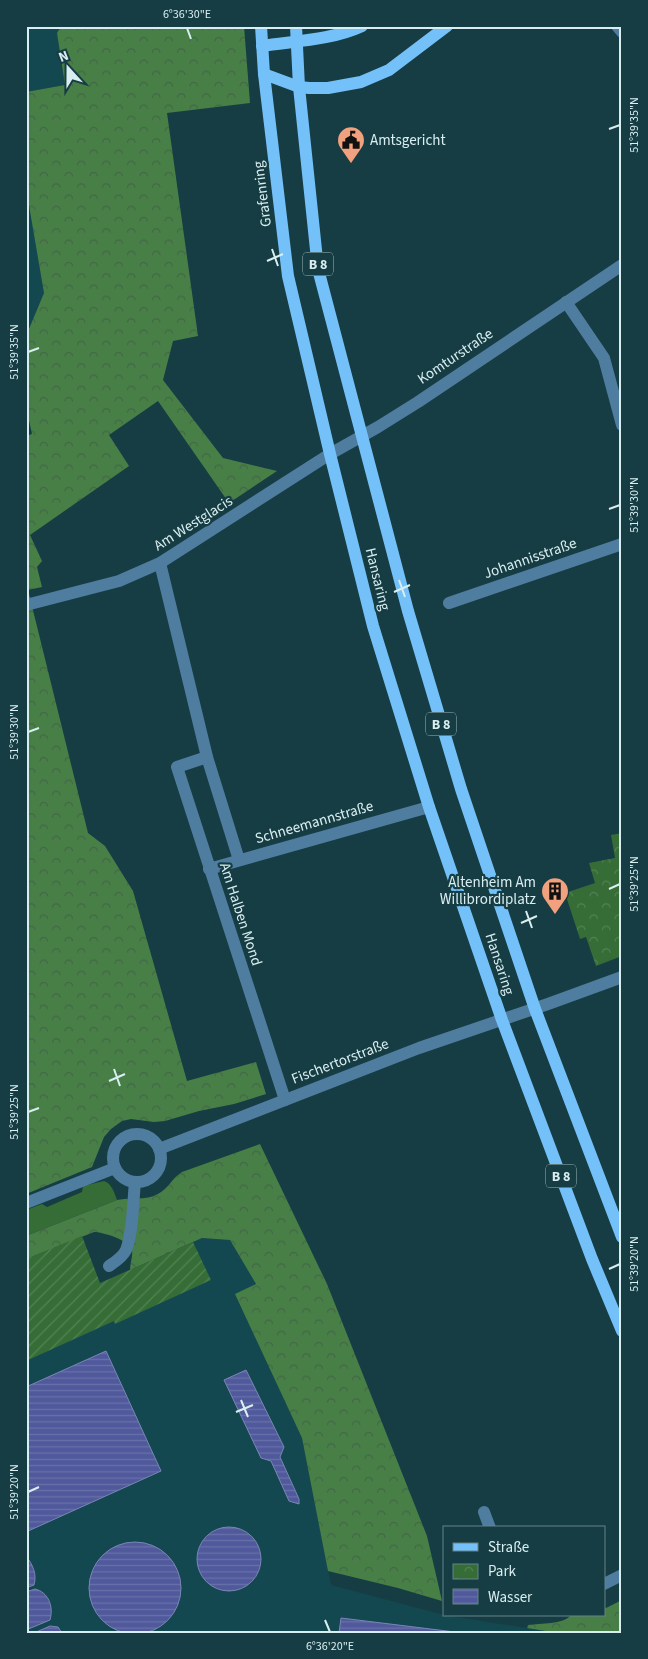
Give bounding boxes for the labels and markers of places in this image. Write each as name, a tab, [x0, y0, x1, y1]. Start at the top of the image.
public building icon: Amtsgericht	[336, 125, 366, 164]
place label: Amtsgericht	[370, 130, 446, 151]
place label: Altenheim Am Willibrordiplatz	[440, 872, 536, 910]
building icon: Altenheim Am Willibrordiplatz	[540, 876, 570, 915]

